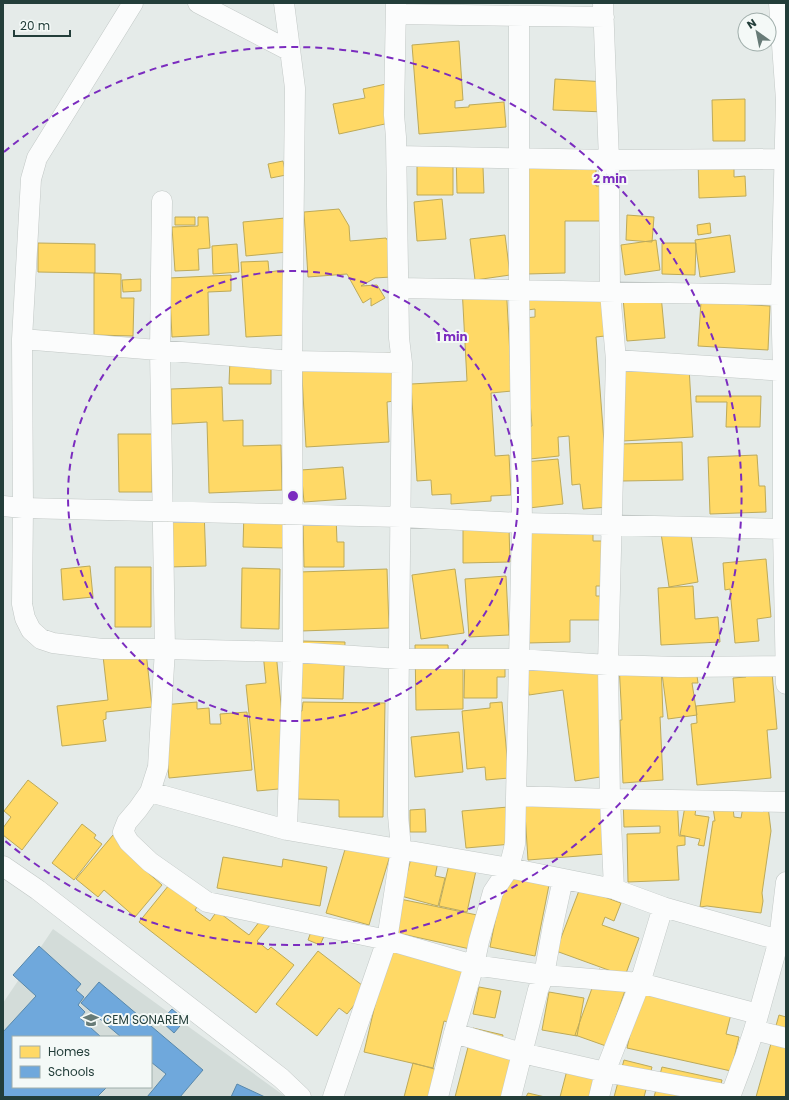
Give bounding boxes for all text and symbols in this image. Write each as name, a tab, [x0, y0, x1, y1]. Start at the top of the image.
scale bar	[14, 12, 70, 38]
north arrow	[737, 12, 777, 52]
text: N	[744, 15, 759, 33]
text: 20 m	[20, 17, 50, 34]
text: 2 min	[593, 170, 627, 187]
text: 1 min	[436, 328, 468, 345]
centre of rings	[286, 489, 300, 503]
school or university icon: CEM SONAREM	[82, 1011, 100, 1029]
place label: CEM SONAREM	[103, 1011, 189, 1028]
legend	[12, 1036, 152, 1088]
text: Homes	[48, 1043, 90, 1060]
text: Schools	[48, 1063, 95, 1080]

